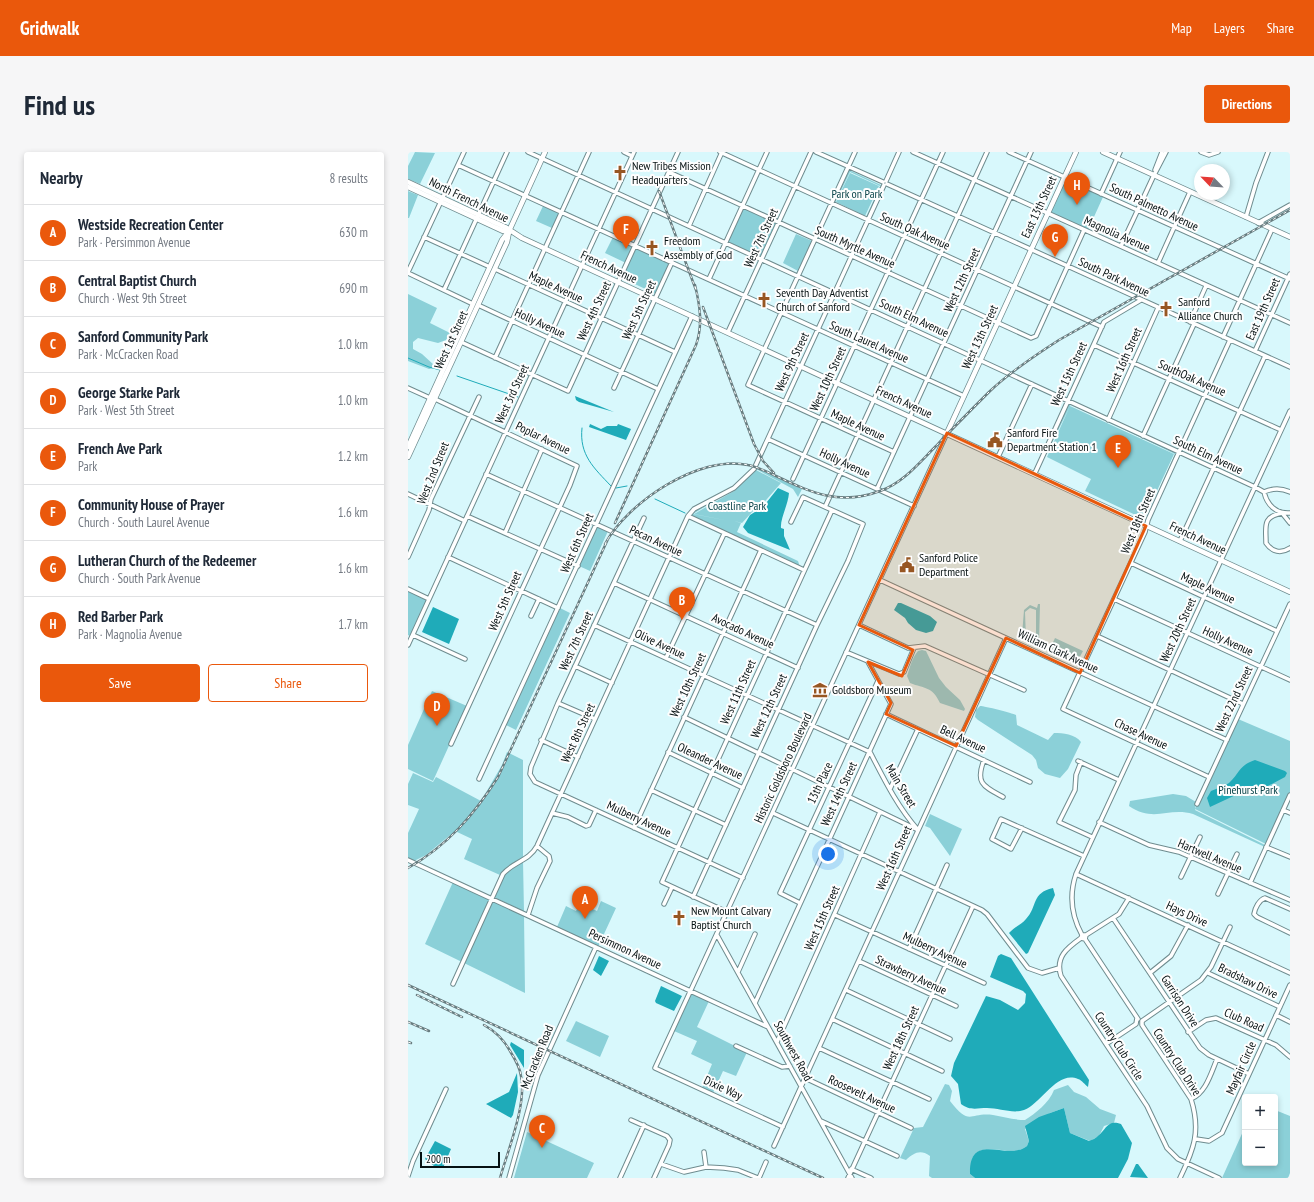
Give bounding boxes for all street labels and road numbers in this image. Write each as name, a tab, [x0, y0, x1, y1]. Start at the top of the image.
street label: East 13th Street	[1018, 173, 1060, 240]
street label: North French Avenue	[427, 174, 512, 225]
street label: South Palmetto Avenue	[1107, 179, 1201, 234]
street label: West 7th Street	[740, 205, 781, 270]
street label: South Oak Avenue	[878, 208, 953, 253]
street label: Magnolia Avenue	[1082, 212, 1153, 255]
street label: South Myrtle Avenue	[813, 222, 898, 271]
street label: West 12th Street	[940, 245, 983, 314]
street label: French Avenue	[579, 247, 640, 286]
street label: South Park Avenue	[1076, 254, 1152, 300]
street label: Maple Avenue	[527, 267, 586, 306]
street label: East 19th Street	[1242, 275, 1283, 342]
street label: West 5th Street	[618, 277, 659, 342]
street label: West 4th Street	[573, 278, 614, 343]
street label: South Elm Avenue	[877, 295, 951, 340]
street label: West 13th Street	[958, 302, 1001, 371]
street label: Holly Avenue	[513, 304, 568, 341]
street label: West 1st Street	[431, 308, 471, 371]
street label: South Laurel Avenue	[827, 317, 911, 366]
street label: West 16th Street	[1103, 324, 1145, 394]
street label: West 9th Street	[771, 329, 812, 394]
street label: West 15th Street	[1047, 339, 1090, 408]
street label: West 10th Street	[806, 344, 849, 413]
street label: SouthOak Avenue	[1156, 356, 1228, 399]
street label: West 3rd Street	[491, 361, 532, 426]
street label: French Avenue	[874, 382, 935, 421]
street label: Maple Avenue	[829, 405, 888, 444]
street label: Poplar Avenue	[513, 418, 573, 457]
street label: South Elm Avenue	[1171, 432, 1245, 477]
street label: West 2nd Street	[413, 439, 452, 506]
street label: Holly Avenue	[818, 444, 873, 481]
street label: West 18th Street	[1117, 485, 1158, 556]
street label: West 6th Street	[557, 510, 597, 575]
street label: French Avenue	[1168, 518, 1229, 557]
street label: Pecan Avenue	[627, 522, 685, 559]
street label: West 5th Street	[485, 568, 525, 633]
street label: Maple Avenue	[1179, 568, 1238, 607]
street label: West 20th Street	[1156, 595, 1199, 664]
street label: West 7th Street	[555, 608, 596, 673]
street label: Avocado Avenue	[710, 610, 777, 652]
street label: Holly Avenue	[1201, 622, 1256, 659]
street label: Olive Avenue	[632, 625, 688, 662]
street label: William Clark Avenue	[1015, 625, 1101, 676]
street label: West 10th Street	[666, 650, 709, 719]
street label: West 11th Street	[717, 656, 759, 726]
street label: West 22nd Street	[1212, 663, 1256, 734]
street label: West 12th Street	[747, 671, 790, 740]
street label: West 8th Street	[557, 700, 598, 765]
street label: Historic Goldsboro Boulevard	[750, 710, 815, 825]
street label: Chase Avenue	[1112, 715, 1170, 752]
street label: Bell Avenue	[938, 721, 989, 756]
street label: Oleander Avenue	[675, 739, 745, 782]
street label: West 14th Street	[817, 759, 860, 828]
street label: 13th Place	[803, 760, 836, 806]
street label: Main Street	[883, 761, 921, 811]
street label: Mulberry Avenue	[605, 797, 674, 840]
street label: West 16th Street	[873, 822, 915, 892]
street label: Hartwell Avenue	[1176, 835, 1245, 876]
street label: West 15th Street	[801, 882, 843, 952]
street label: Hays Drive	[1164, 897, 1210, 930]
street label: Persimmon Avenue	[586, 925, 664, 972]
street label: Mulberry Avenue	[901, 928, 970, 971]
street label: Strawberry Avenue	[873, 951, 949, 998]
street label: Bradshaw Drive	[1216, 960, 1280, 1001]
street label: Garrison Drive	[1158, 972, 1203, 1029]
street label: West 18th Street	[879, 1003, 922, 1072]
street label: Club Road	[1222, 1004, 1266, 1035]
street label: Country Club Circle	[1092, 1009, 1147, 1083]
street label: Southwest Road	[771, 1018, 816, 1083]
street label: McCracken Road	[517, 1023, 556, 1091]
street label: Country Club Drive	[1150, 1025, 1205, 1098]
street label: Mayfair Circle	[1222, 1039, 1259, 1097]
street label: Roosevelt Avenue	[826, 1071, 898, 1116]
street label: Dixie Way	[702, 1072, 745, 1103]

